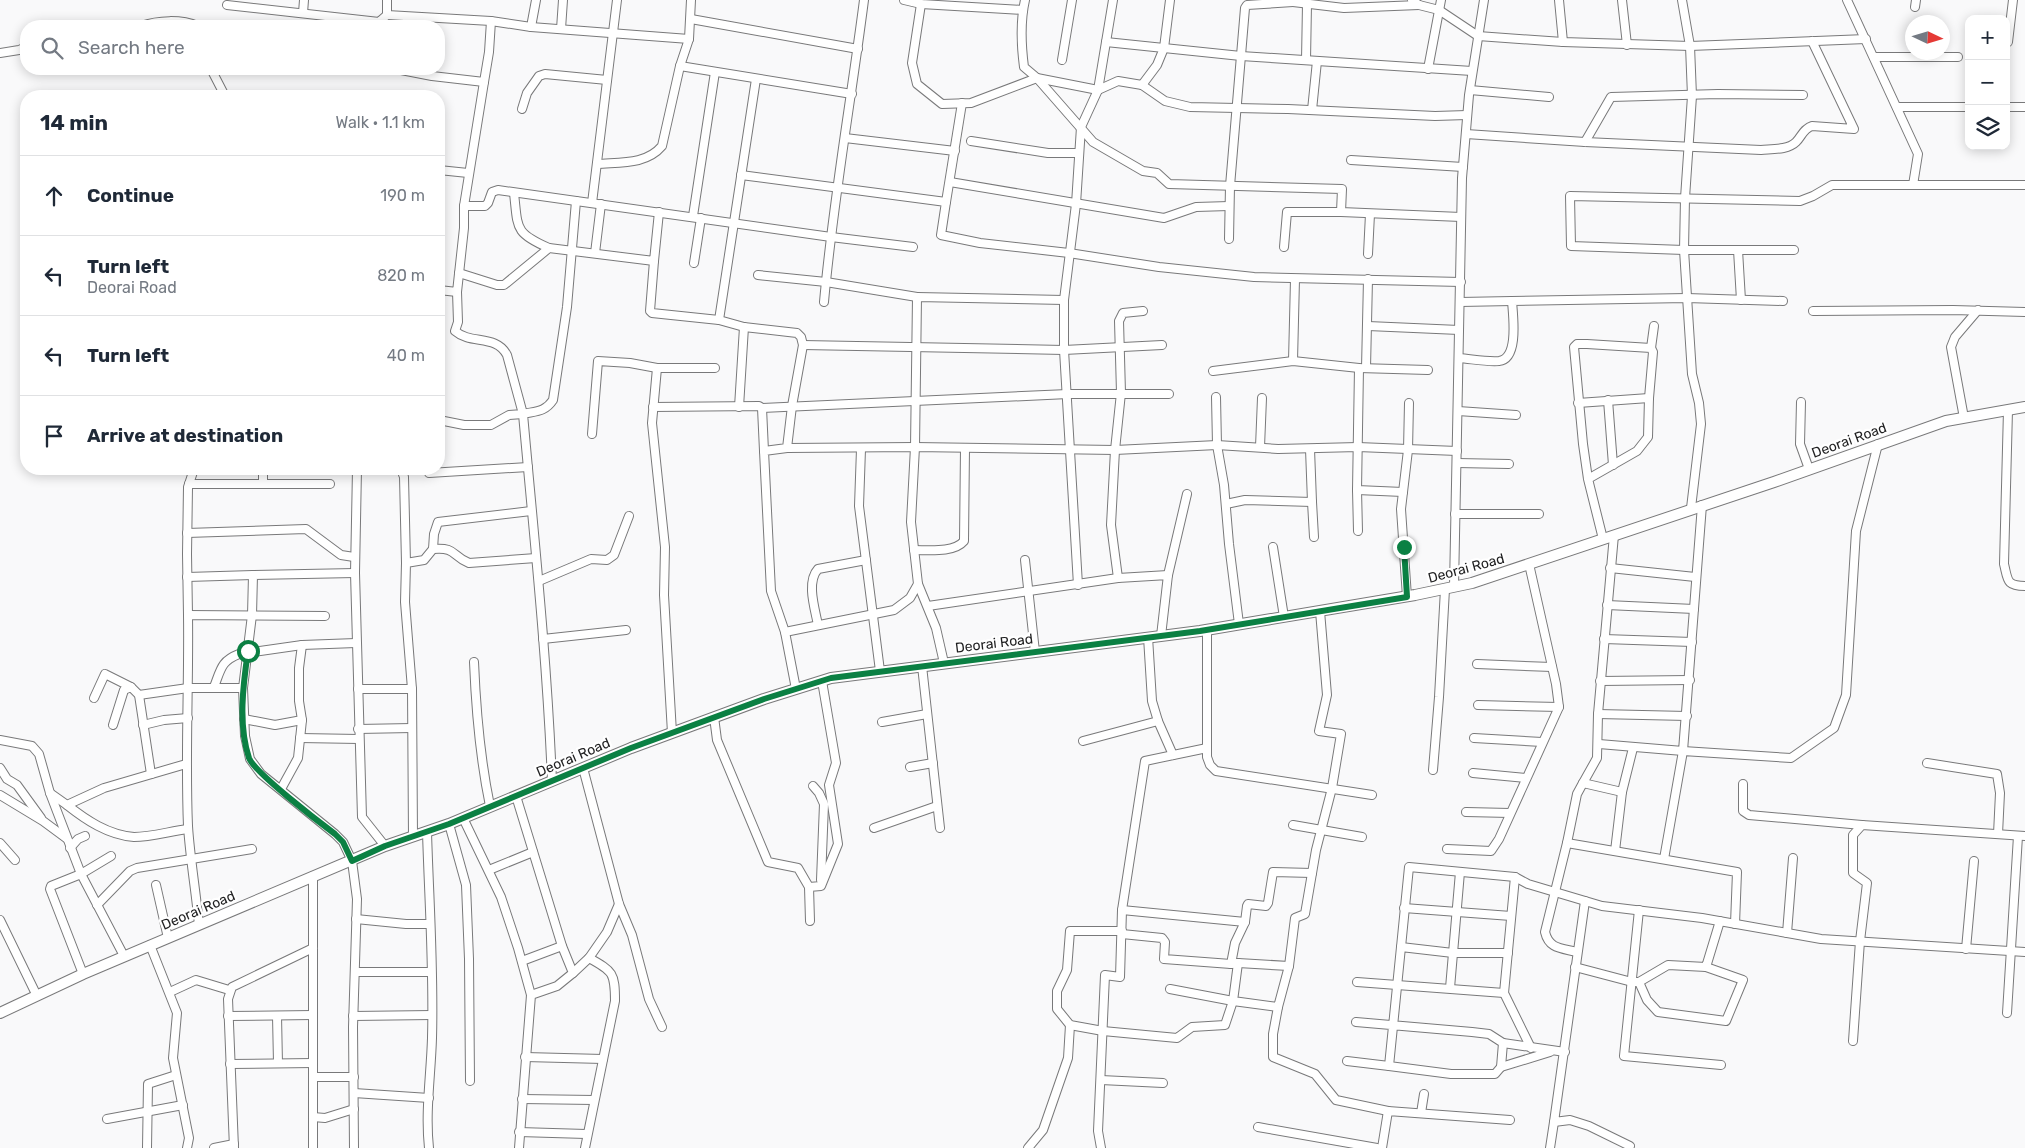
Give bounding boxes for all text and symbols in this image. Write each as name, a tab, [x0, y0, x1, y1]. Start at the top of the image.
north arrow	[1905, 15, 1950, 60]
map controls	[1965, 15, 2010, 150]
button: +	[1965, 15, 2010, 60]
search box	[20, 20, 445, 75]
icon: search	[38, 34, 66, 62]
text: Search here	[78, 36, 185, 59]
button: −	[1965, 60, 2010, 105]
button: layers	[1965, 105, 2010, 150]
text: 14 min	[40, 110, 108, 135]
text: Walk · 1.1 km	[336, 113, 425, 132]
icon: ahead	[40, 182, 68, 210]
text: Continue	[87, 184, 174, 207]
text: 190 m	[380, 186, 425, 205]
text: Turn left	[87, 255, 169, 278]
icon: left	[40, 262, 68, 290]
text: 820 m	[377, 266, 425, 285]
text: Deorai Road	[87, 278, 177, 297]
icon: left	[40, 342, 68, 370]
text: Turn left	[87, 344, 169, 367]
text: 40 m	[387, 346, 425, 365]
street label: Deorai Road	[1809, 419, 1889, 462]
icon: arrive	[40, 422, 68, 450]
text: Arrive at destination	[87, 424, 283, 447]
route end	[1393, 536, 1416, 559]
street label: Deorai Road	[1426, 550, 1506, 587]
street label: Deorai Road	[954, 630, 1034, 657]
route start	[237, 640, 260, 663]
street label: Deorai Road	[534, 734, 613, 781]
street label: Deorai Road	[159, 887, 238, 934]

